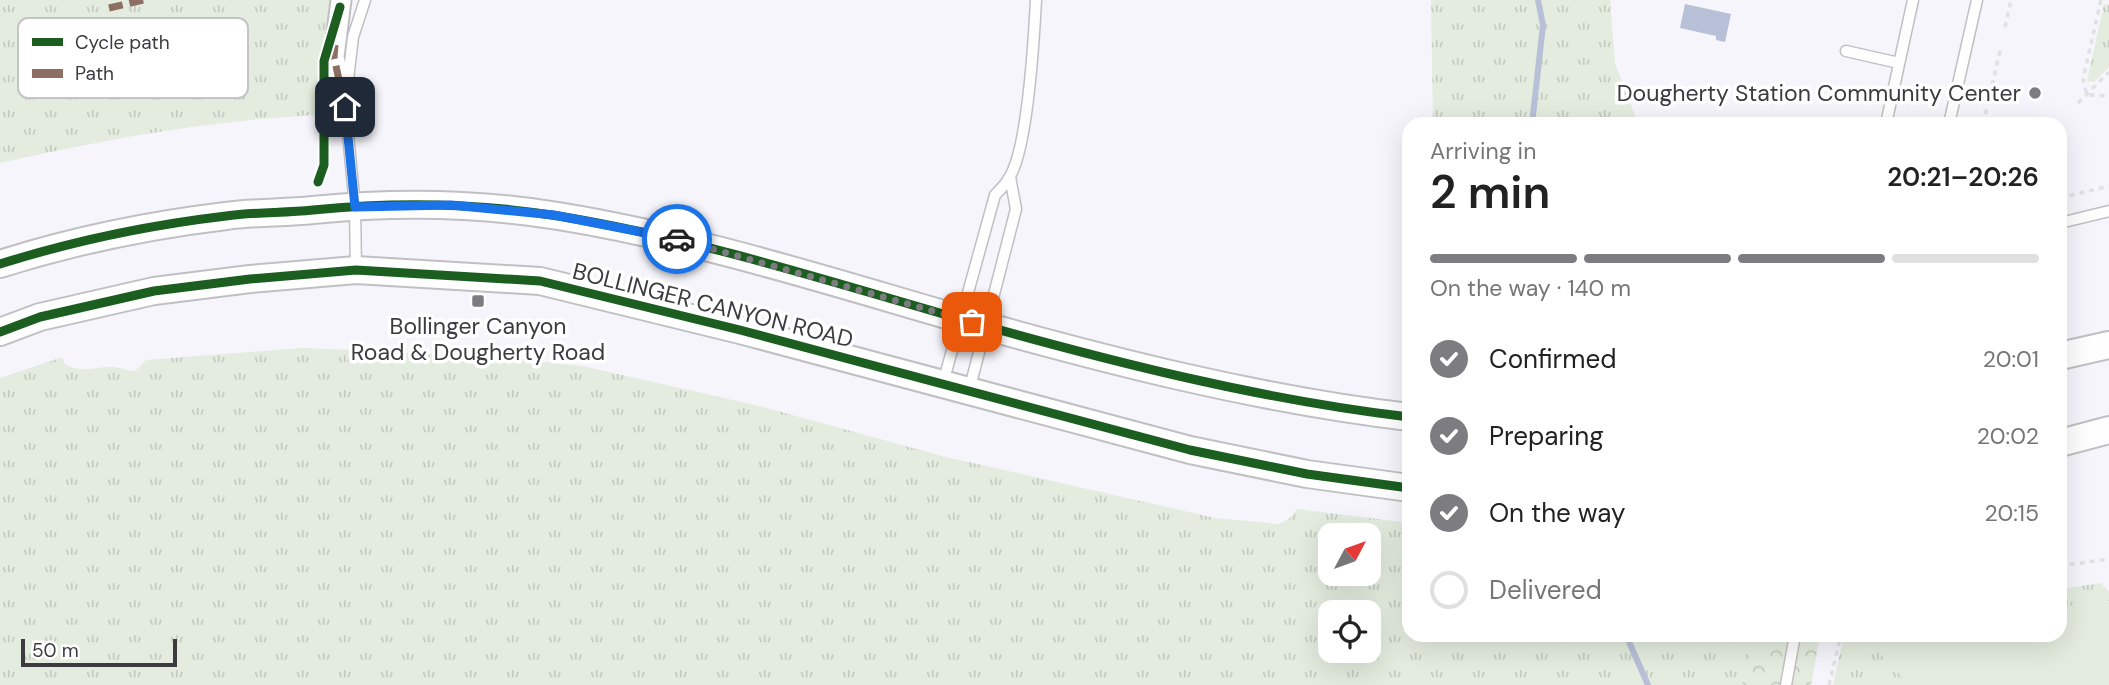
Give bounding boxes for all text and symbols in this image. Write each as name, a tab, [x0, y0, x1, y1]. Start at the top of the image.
legend	[18, 18, 248, 98]
text: Cycle path	[75, 30, 170, 55]
text: Path	[75, 61, 114, 86]
pin	[315, 77, 375, 137]
place label: Dougherty Station Community Center	[1617, 78, 2021, 108]
marker: Dougherty Station Community Center	[2027, 85, 2043, 101]
icon: home	[326, 88, 364, 126]
text: Arriving in	[1430, 136, 1536, 166]
text: 20:21–20:26	[1887, 160, 2039, 194]
text: 2 min	[1430, 162, 1550, 222]
courier	[642, 204, 712, 274]
icon: car	[658, 220, 696, 258]
street label: BOLLINGER CANYON ROAD	[570, 256, 856, 354]
text: On the way · 140 m	[1430, 273, 1631, 303]
pin	[942, 292, 1002, 352]
marker: Bollinger Canyon Road & Dougherty Road	[470, 293, 486, 309]
icon: bag	[953, 303, 991, 341]
place label: Bollinger Canyon Road & Dougherty Road	[351, 311, 605, 367]
icon: check	[1430, 340, 1468, 378]
text: Confirmed	[1489, 342, 1616, 376]
text: 20:01	[1983, 344, 2039, 374]
icon: check	[1430, 417, 1468, 455]
text: Preparing	[1489, 419, 1604, 453]
text: 20:02	[1977, 421, 2039, 451]
icon: check	[1430, 494, 1468, 532]
text: On the way	[1489, 496, 1625, 530]
text: 20:15	[1984, 498, 2039, 528]
north arrow	[1318, 523, 1381, 586]
map controls	[1318, 523, 1381, 663]
text: Delivered	[1489, 573, 1602, 607]
button: locate	[1318, 600, 1381, 663]
scale bar	[21, 636, 177, 668]
text: 50 m	[32, 638, 79, 663]

